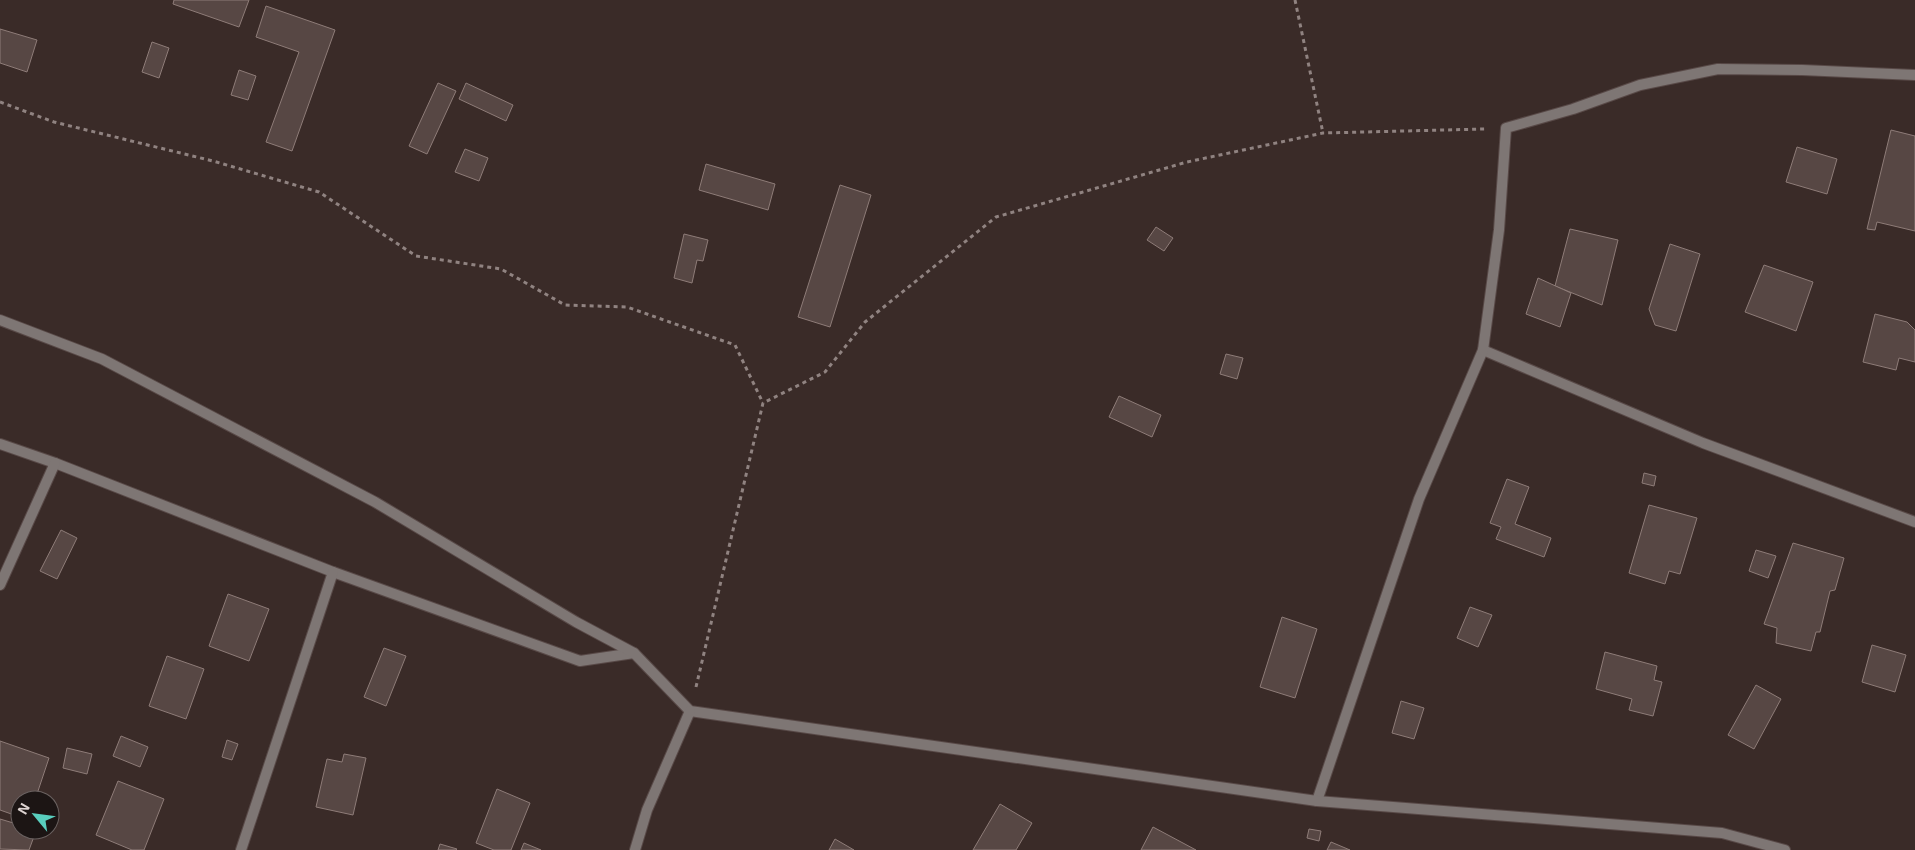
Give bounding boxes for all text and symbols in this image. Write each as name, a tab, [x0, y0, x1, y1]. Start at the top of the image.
north arrow	[10, 790, 60, 840]
text: N	[13, 800, 33, 817]

